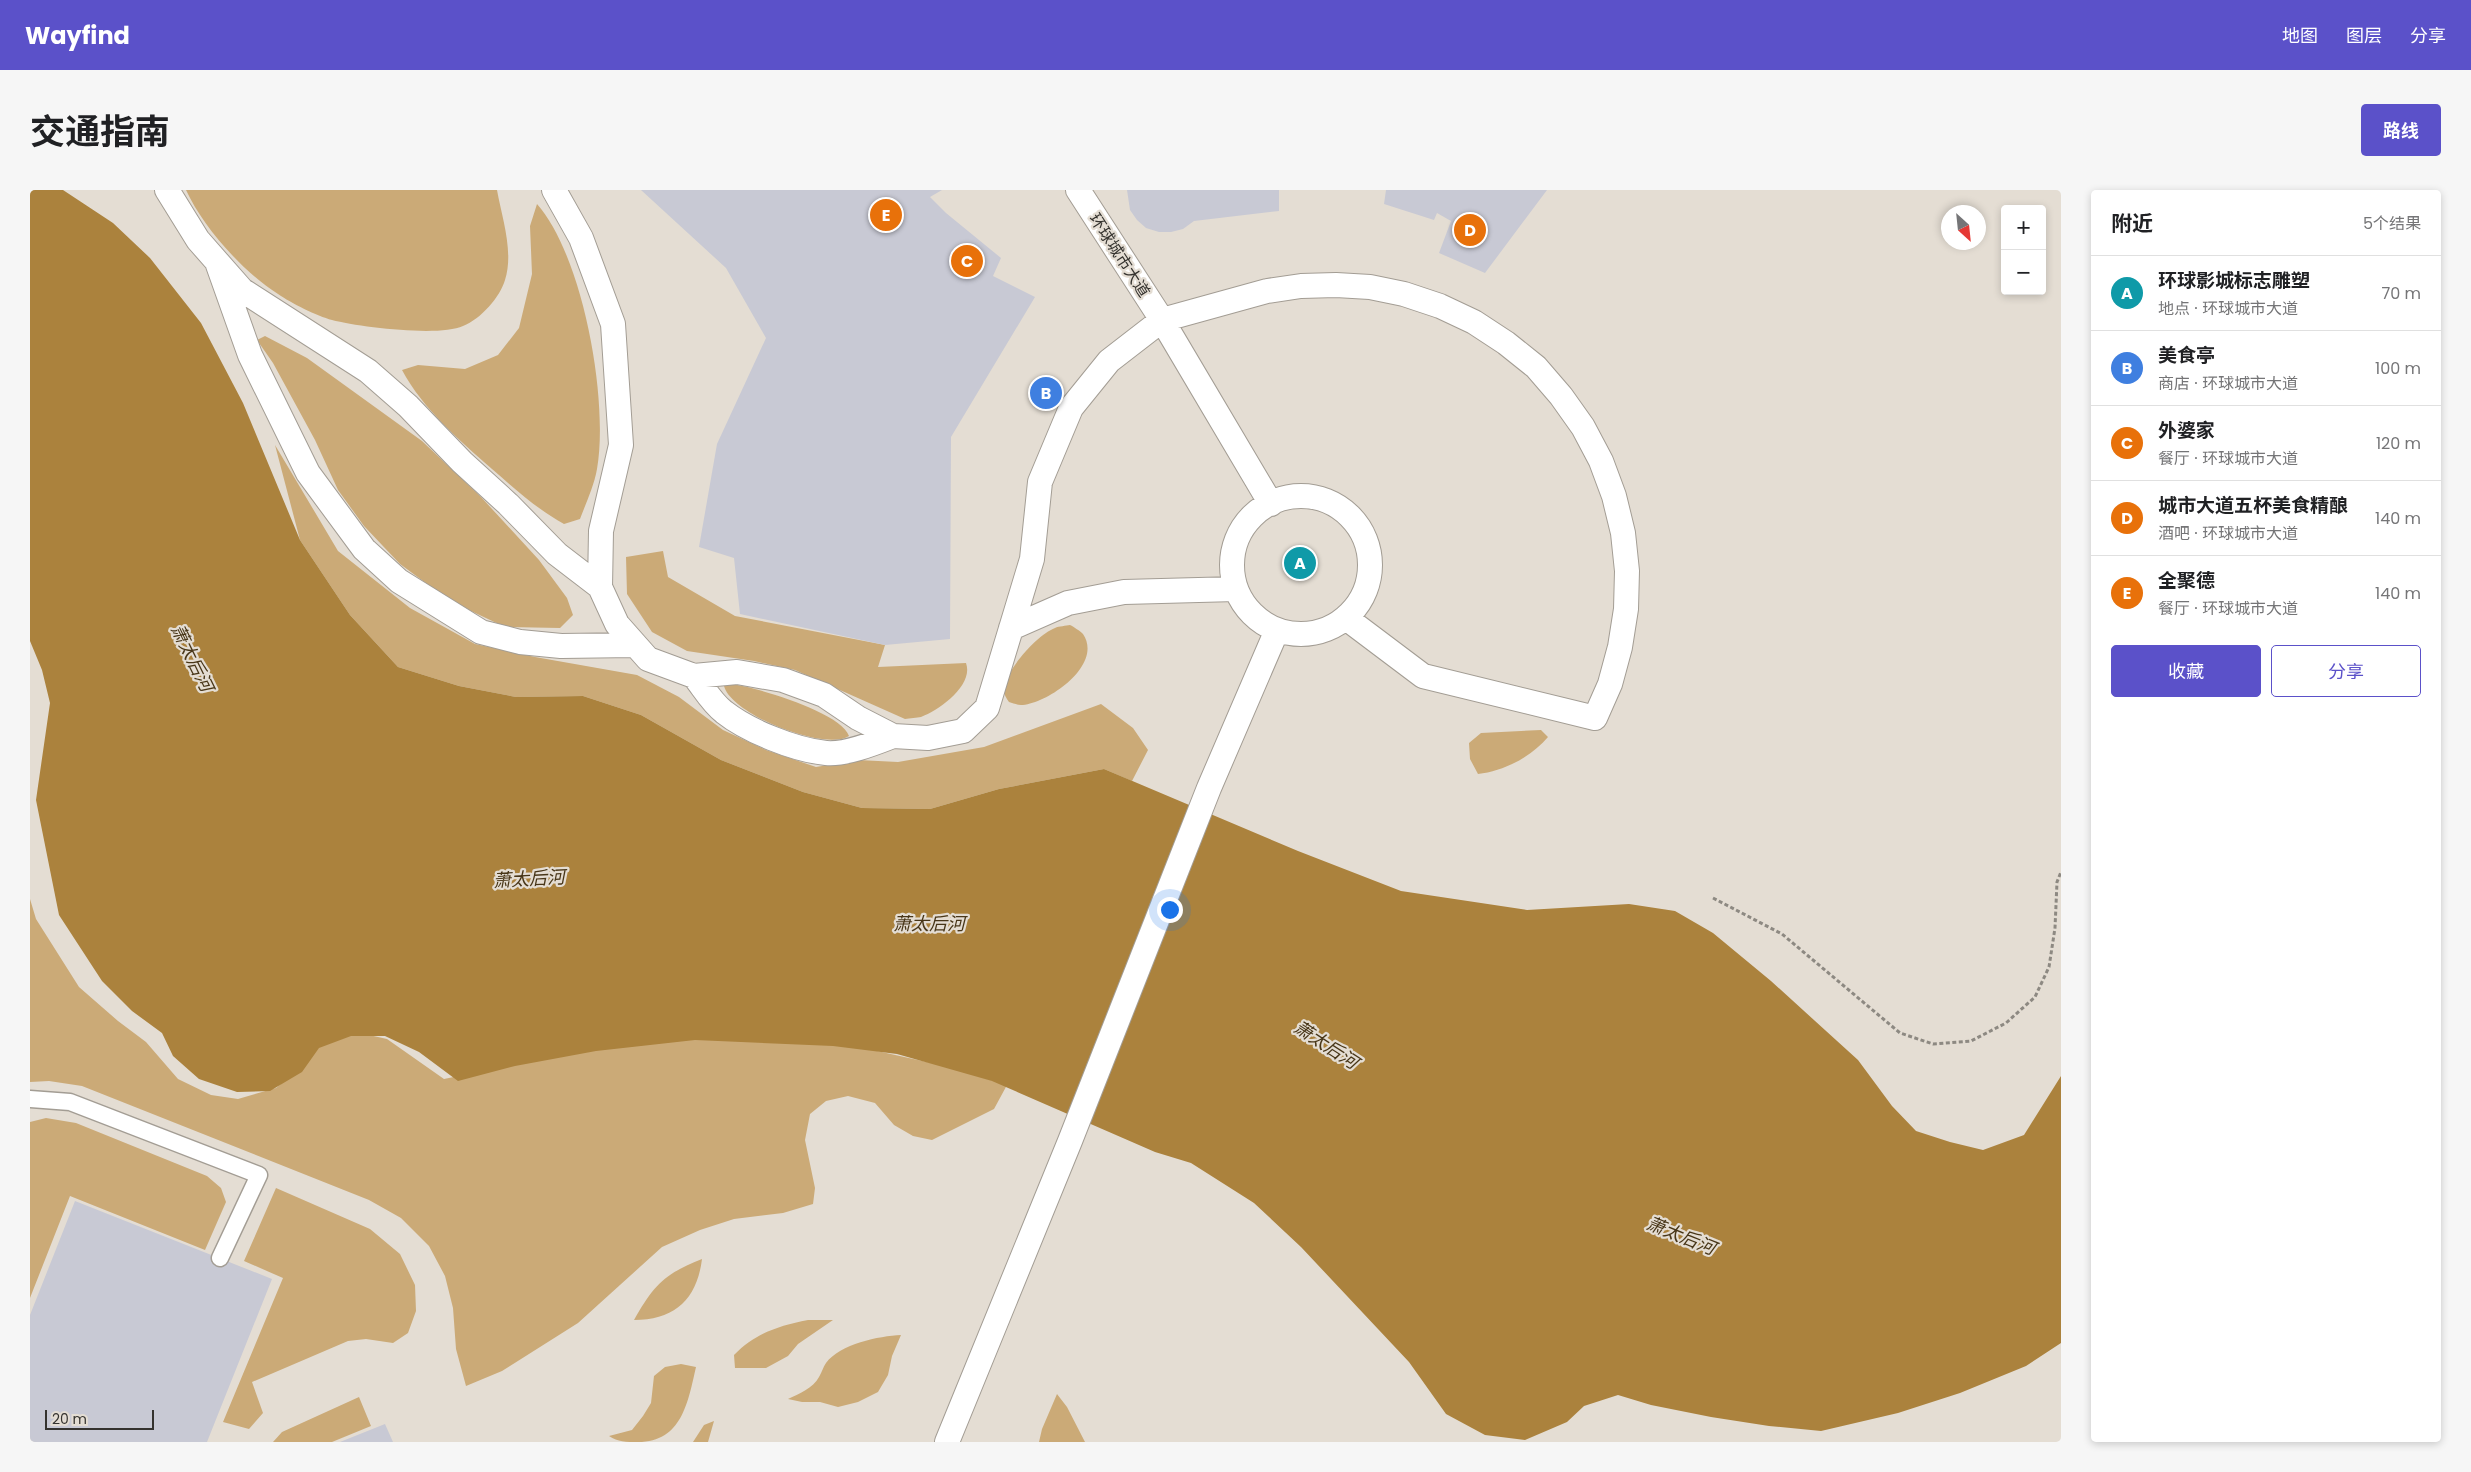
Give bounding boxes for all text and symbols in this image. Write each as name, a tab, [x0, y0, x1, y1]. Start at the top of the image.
text: Wayfind	[25, 19, 130, 52]
text: 地图	[2282, 23, 2318, 48]
text: 图层	[2346, 23, 2382, 48]
text: 分享	[2410, 23, 2446, 48]
button: 路线	[2361, 104, 2441, 156]
text: 交通指南	[30, 107, 170, 156]
pin: E	[870, 196, 902, 234]
north arrow	[1941, 205, 1986, 250]
map controls	[2001, 205, 2046, 295]
button: +	[2001, 205, 2046, 250]
street label: 环球城市大道	[1084, 209, 1155, 302]
text: 附近	[2111, 209, 2153, 238]
pin: D	[1454, 211, 1486, 249]
text: 5个结果	[2363, 212, 2421, 235]
pin: C	[951, 242, 983, 280]
button: −	[2001, 250, 2046, 295]
text: 环球影城标志雕塑	[2158, 267, 2310, 294]
text: A	[2121, 282, 2133, 305]
text: 70 m	[2381, 282, 2421, 305]
text: 地点 · 环球城市大道	[2158, 297, 2298, 320]
text: 美食亭	[2158, 342, 2215, 369]
text: B	[2122, 357, 2132, 380]
text: 100 m	[2375, 357, 2421, 380]
text: 商店 · 环球城市大道	[2158, 372, 2298, 395]
pin: B	[1030, 374, 1062, 412]
text: 外婆家	[2158, 417, 2215, 444]
text: C	[2121, 432, 2133, 455]
text: 120 m	[2376, 432, 2421, 455]
text: 餐厅 · 环球城市大道	[2158, 447, 2298, 470]
text: 城市大道五杯美食精酿	[2158, 492, 2348, 519]
text: D	[2121, 507, 2133, 530]
text: 140 m	[2375, 507, 2421, 530]
text: 酒吧 · 环球城市大道	[2158, 522, 2298, 545]
pin: A	[1284, 544, 1316, 582]
text: 全聚德	[2158, 567, 2215, 594]
text: E	[2123, 582, 2131, 605]
text: 140 m	[2375, 582, 2421, 605]
text: 餐厅 · 环球城市大道	[2158, 597, 2298, 620]
water label: 萧太后河	[165, 620, 221, 698]
button: 收藏	[2111, 645, 2261, 697]
button: 分享	[2271, 645, 2421, 697]
water label: 萧太后河	[492, 864, 569, 893]
your location	[1157, 897, 1183, 923]
water label: 萧太后河	[893, 911, 968, 936]
water label: 萧太后河	[1289, 1014, 1366, 1076]
water label: 萧太后河	[1643, 1210, 1722, 1262]
scale bar	[45, 1407, 154, 1430]
text: 20 m	[52, 1409, 87, 1429]

